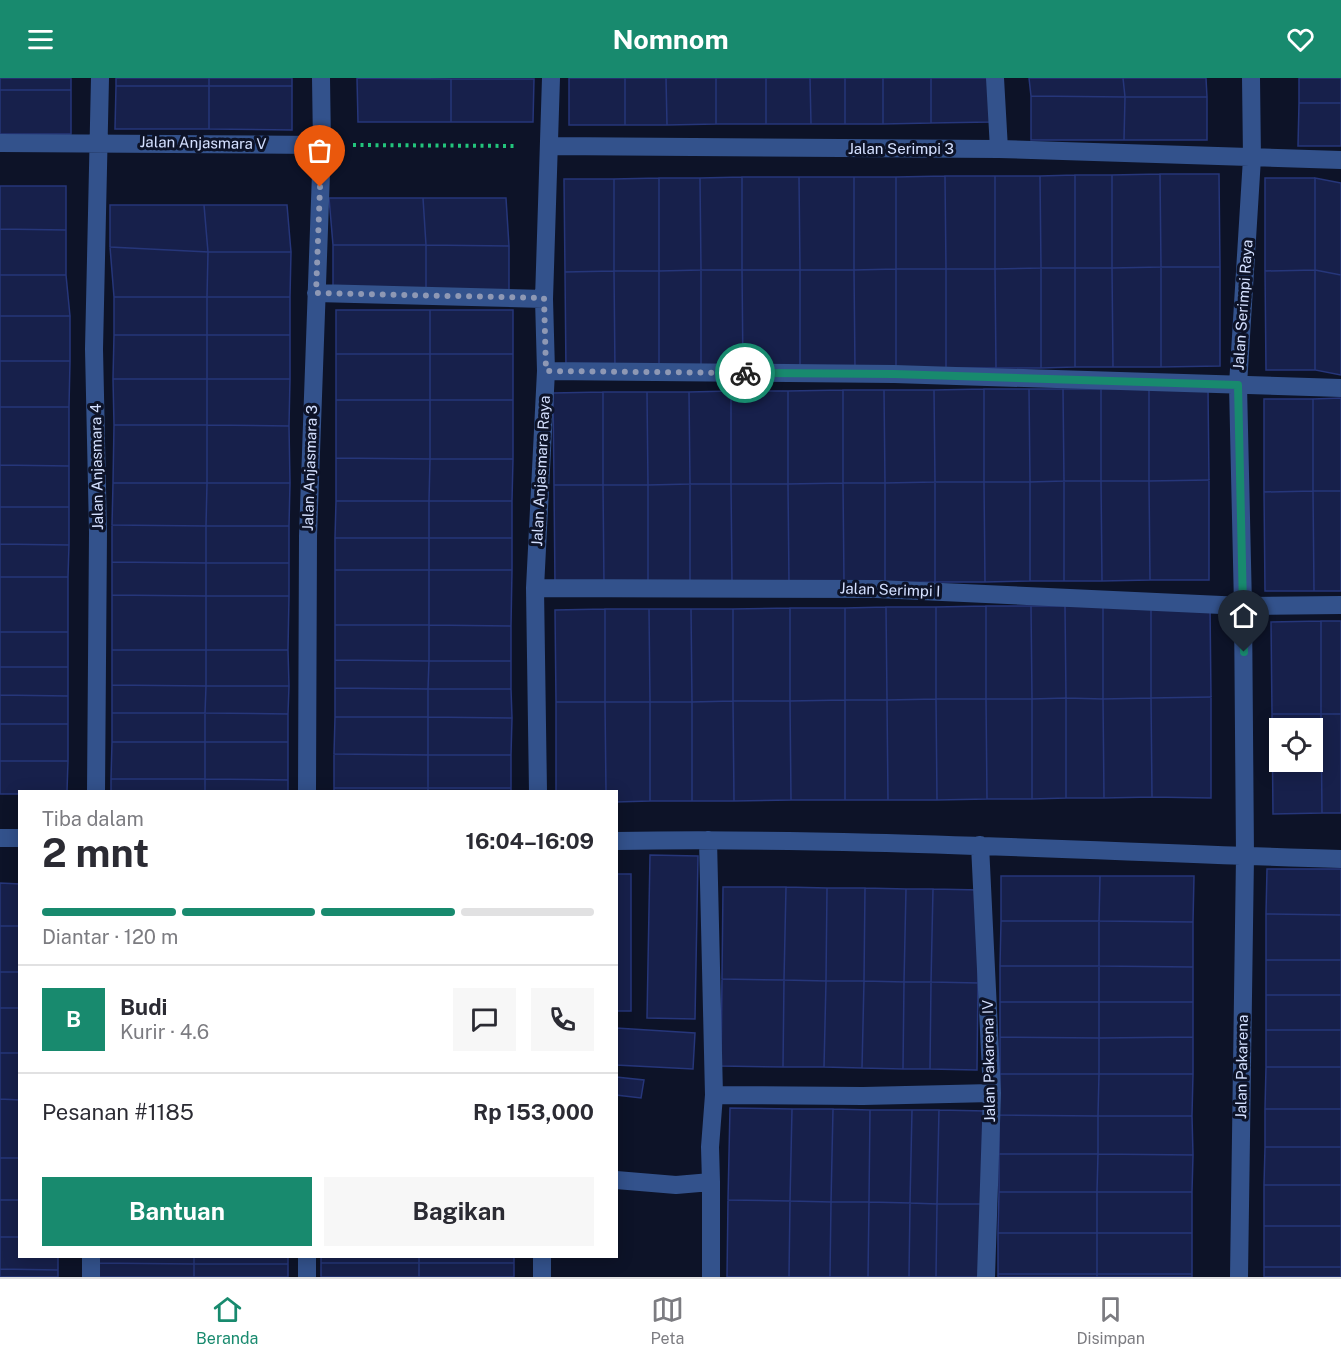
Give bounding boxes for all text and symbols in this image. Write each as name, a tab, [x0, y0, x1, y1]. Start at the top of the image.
icon: menu	[24, 23, 57, 56]
text: Nomnom	[612, 23, 729, 55]
icon: heart	[1284, 23, 1317, 56]
pin	[294, 125, 345, 187]
street label: Jalan Anjasmara V	[139, 133, 267, 152]
icon: bag	[303, 134, 336, 167]
street label: Jalan Serimpi 3	[848, 140, 954, 157]
street label: Jalan Serimpi Raya	[1229, 239, 1256, 371]
courier	[715, 343, 775, 403]
icon: bike	[729, 357, 762, 390]
street label: Jalan Anjasmara Raya	[528, 395, 553, 547]
street label: Jalan Anjasmara 4	[87, 404, 106, 530]
street label: Jalan Anjasmara 3	[299, 404, 320, 531]
street label: Jalan Serimpi I	[839, 579, 941, 600]
pin	[1218, 590, 1269, 652]
icon: home	[1227, 599, 1260, 632]
map controls	[1269, 718, 1323, 772]
button: locate	[1269, 718, 1323, 772]
text: Tiba dalam	[42, 807, 144, 831]
text: 16:04–16:09	[466, 828, 594, 854]
text: 2 mnt	[42, 830, 149, 876]
text: Diantar · 120 m	[42, 925, 178, 949]
button: chat	[453, 988, 516, 1051]
button: phone	[531, 988, 594, 1051]
text: Budi	[120, 994, 167, 1020]
street label: Jalan Pakarena IV	[979, 1000, 998, 1122]
text: B	[66, 1006, 81, 1032]
street label: Jalan Pakarena	[1232, 1015, 1251, 1119]
text: Kurir · 4.6	[120, 1020, 209, 1044]
text: Pesanan #1185	[42, 1099, 194, 1125]
text: Rp 153,000	[473, 1099, 594, 1125]
button: Bantuan	[42, 1177, 312, 1246]
button: Bagikan	[324, 1177, 594, 1246]
tab: Beranda	[196, 1293, 258, 1348]
tab: Peta	[650, 1293, 684, 1348]
tab: Disimpan	[1076, 1293, 1145, 1348]

